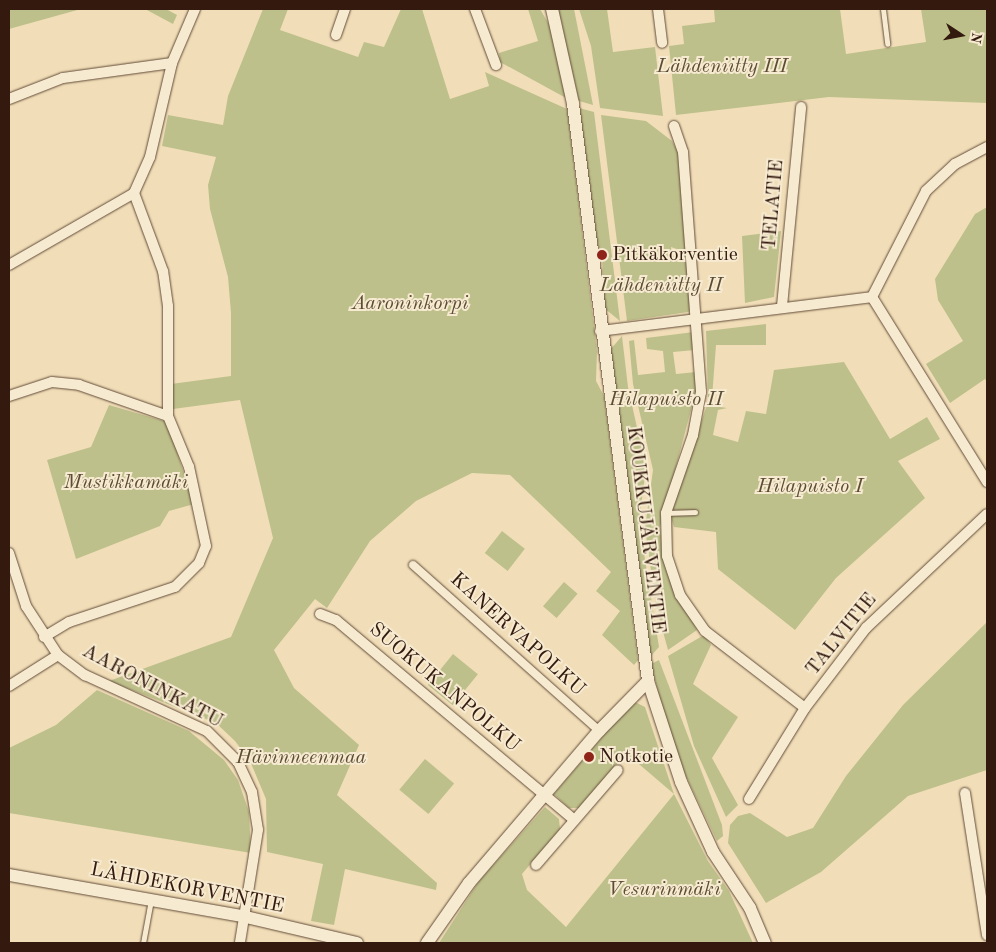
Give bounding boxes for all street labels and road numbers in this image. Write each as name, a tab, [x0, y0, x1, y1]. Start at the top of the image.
street label: TELATIE	[758, 159, 790, 251]
street label: KOUKKUJÄRVENTIE	[620, 425, 670, 635]
street label: KANERVAPOLKU	[445, 568, 589, 702]
street label: TALVITIE	[801, 589, 883, 681]
street label: SUOKUKANPOLKU	[364, 618, 524, 758]
street label: AARONINKATU	[77, 640, 227, 734]
street label: LÄHDEKORVENTIE	[88, 858, 286, 920]

